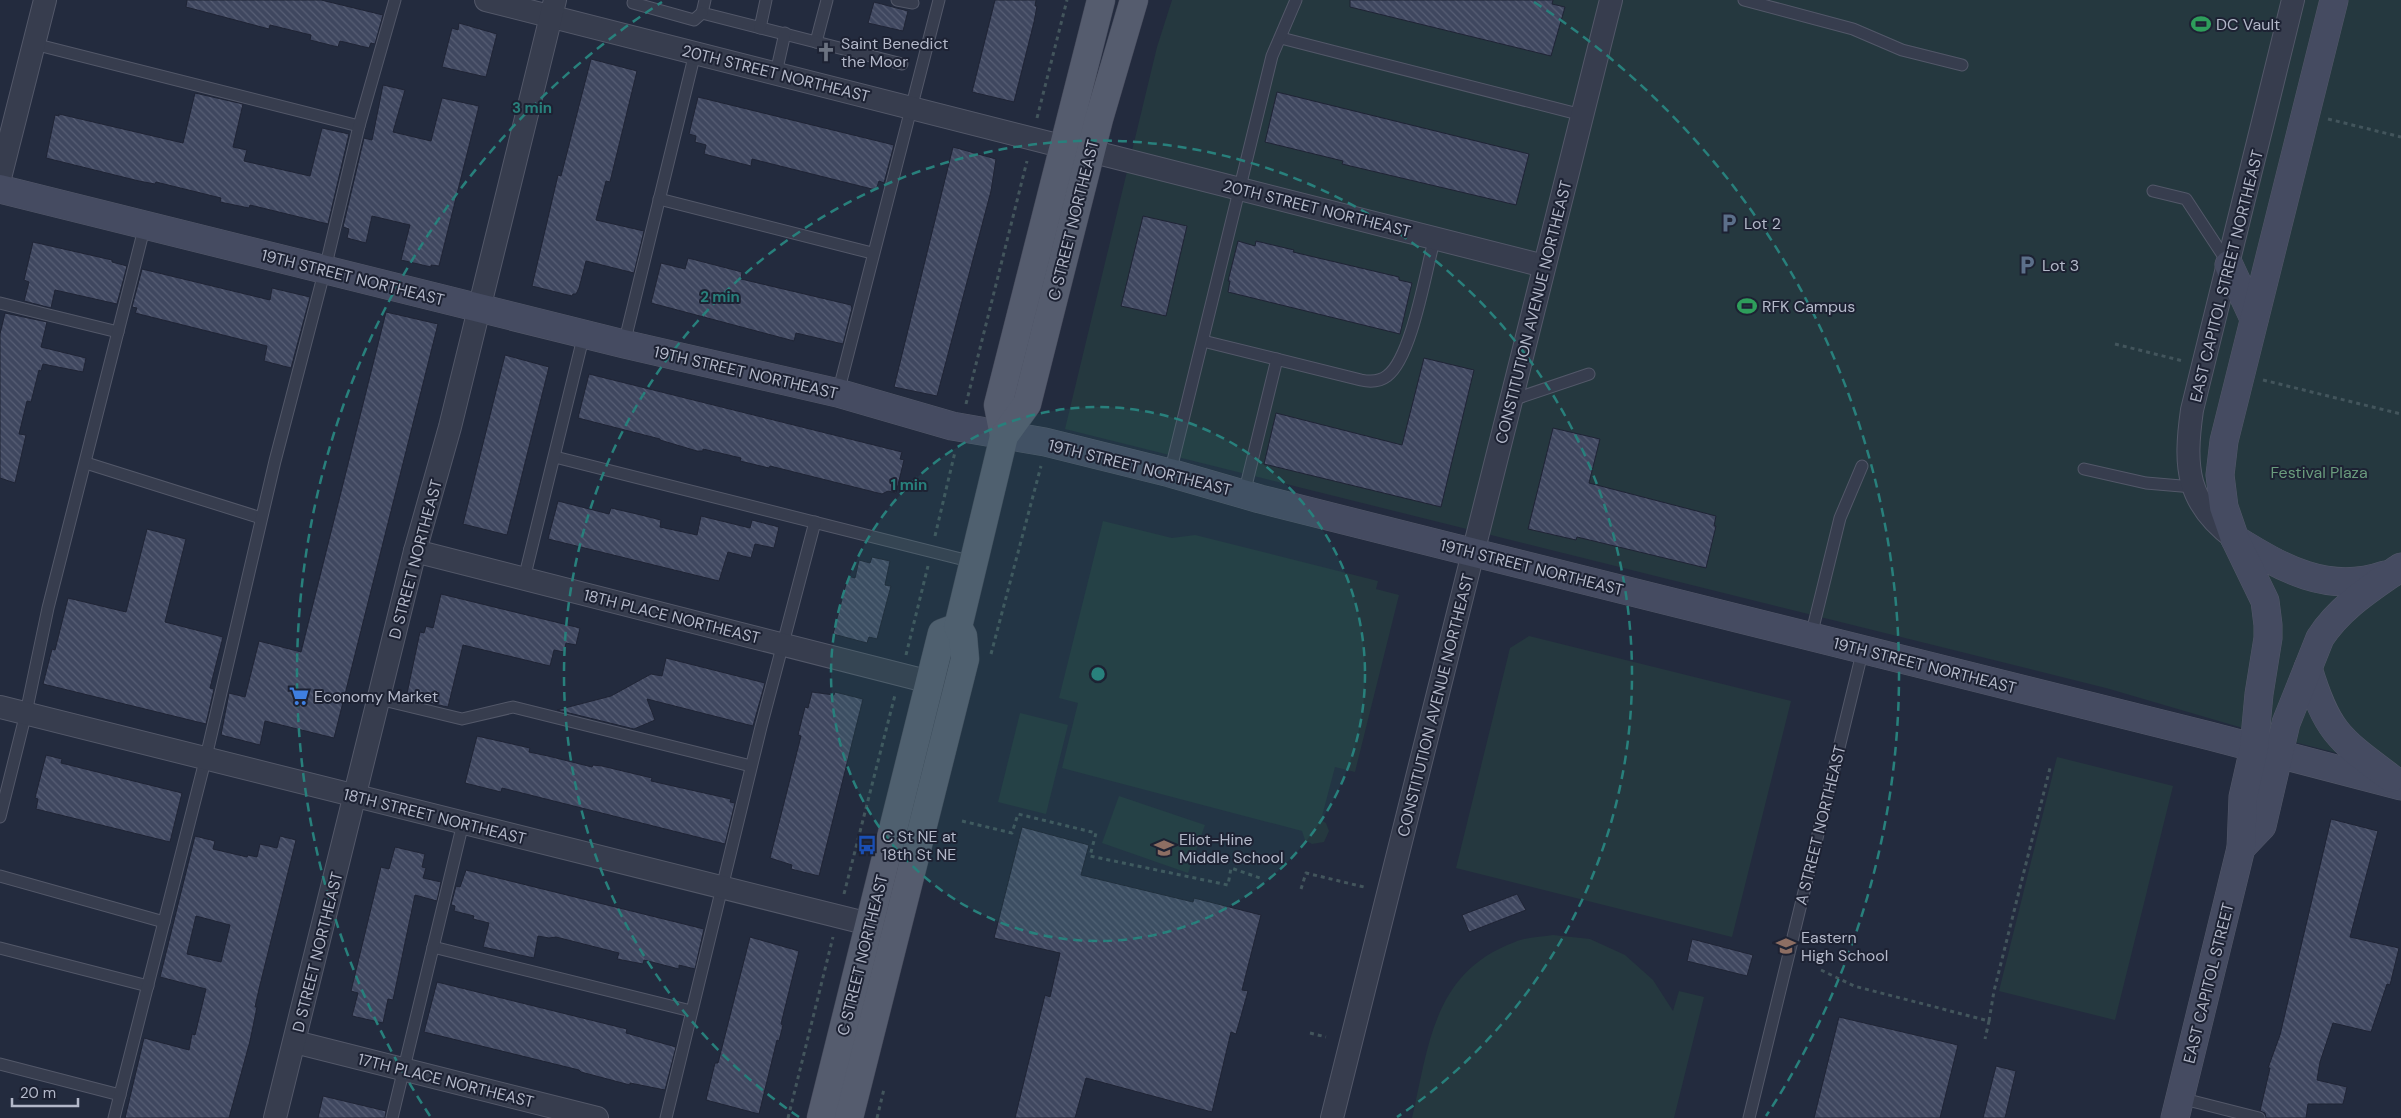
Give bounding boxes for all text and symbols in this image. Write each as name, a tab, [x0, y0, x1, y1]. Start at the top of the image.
sports icon: DC Vault	[2190, 13, 2212, 35]
place label: DC Vault	[2216, 14, 2280, 35]
place label: Saint Benedict the Moor	[841, 33, 949, 72]
street label: 20TH STREET NORTHEAST	[680, 40, 872, 107]
church icon: Saint Benedict the Moor	[815, 41, 837, 63]
text: 3 min	[512, 98, 552, 118]
street label: C STREET NORTHEAST	[1043, 138, 1104, 303]
street label: EAST CAPITOL STREET NORTHEAST	[2185, 148, 2268, 405]
street label: 20TH STREET NORTHEAST	[1221, 175, 1413, 242]
street label: CONSTITUTION AVENUE NORTHEAST	[1491, 178, 1576, 446]
parking icon: Lot 2	[1718, 212, 1740, 234]
place label: Lot 2	[1744, 213, 1781, 234]
street label: 19TH STREET NORTHEAST	[259, 245, 447, 310]
parking icon: Lot 3	[2016, 254, 2038, 276]
place label: Lot 3	[2042, 255, 2079, 276]
text: 2 min	[700, 287, 740, 307]
sports icon: RFK Campus	[1736, 295, 1758, 317]
place label: RFK Campus	[1762, 296, 1855, 317]
street label: 19TH STREET NORTHEAST	[652, 341, 840, 404]
street label: 19TH STREET NORTHEAST	[1046, 435, 1234, 500]
park label: Festival Plaza	[2270, 462, 2368, 483]
text: 1 min	[891, 475, 927, 495]
street label: D STREET NORTHEAST	[384, 477, 447, 641]
street label: 19TH STREET NORTHEAST	[1438, 535, 1626, 600]
street label: CONSTITUTION AVENUE NORTHEAST	[1393, 571, 1478, 839]
street label: 18TH PLACE NORTHEAST	[581, 584, 762, 649]
street label: 19TH STREET NORTHEAST	[1831, 633, 2019, 698]
centre of rings	[1089, 665, 1107, 683]
supermarket icon: Economy Market	[288, 685, 310, 707]
place label: Economy Market	[314, 686, 438, 707]
street label: A STREET NORTHEAST	[1790, 743, 1851, 907]
street label: 18TH STREET NORTHEAST	[341, 784, 528, 849]
place label: C St NE at 18th St NE	[882, 826, 957, 865]
place label: Eliot-Hine Middle School	[1179, 829, 1283, 868]
bus stop icon: C St NE at 18th St NE	[856, 834, 878, 856]
school or university icon: Eliot-Hine Middle School	[1153, 837, 1175, 859]
street label: D STREET NORTHEAST	[287, 870, 348, 1034]
street label: C STREET NORTHEAST	[832, 873, 893, 1038]
street label: EAST CAPITOL STREET	[2178, 901, 2239, 1066]
place label: Eastern High School	[1801, 927, 1888, 966]
school or university icon: Eastern High School	[1775, 935, 1797, 957]
street label: 17TH PLACE NORTHEAST	[356, 1048, 536, 1113]
scale bar	[12, 1076, 79, 1108]
text: 20 m	[20, 1083, 56, 1103]

